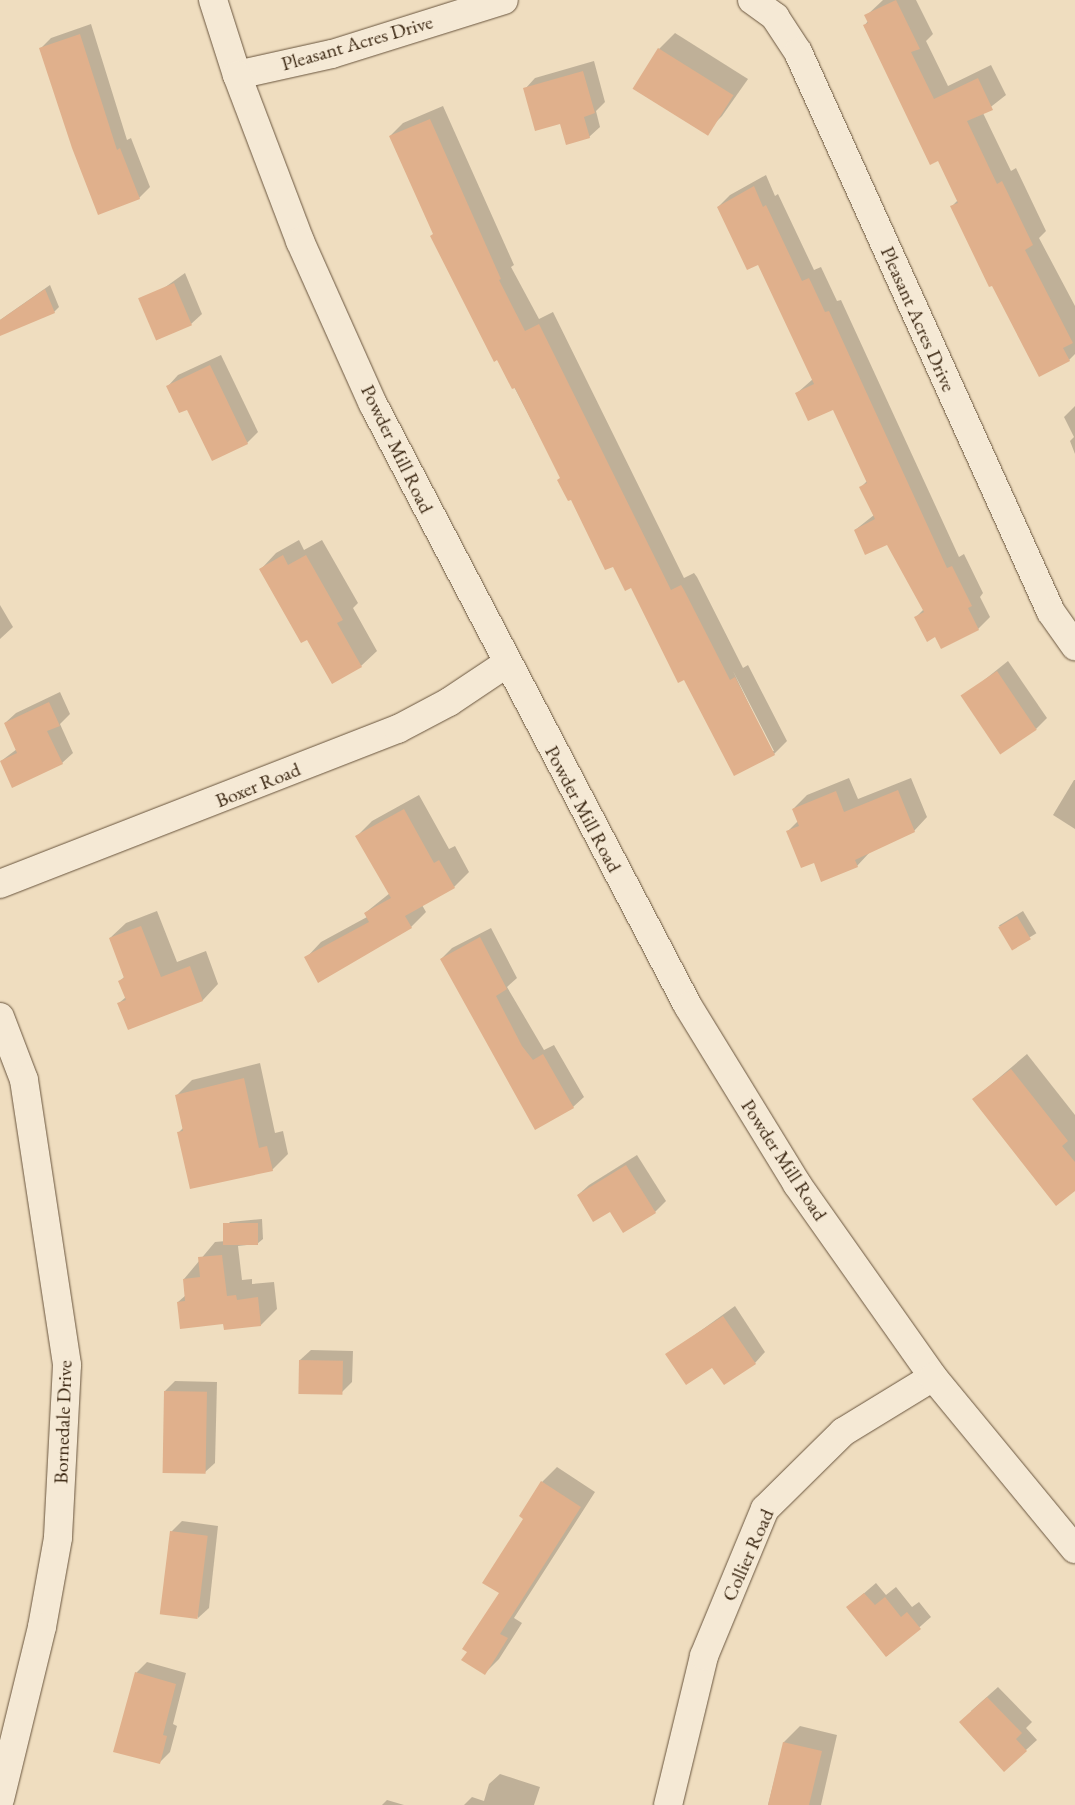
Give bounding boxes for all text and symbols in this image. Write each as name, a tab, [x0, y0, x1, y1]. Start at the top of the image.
street label: Pleasant Acres Drive	[279, 10, 435, 76]
street label: Pleasant Acres Drive	[875, 243, 961, 395]
street label: Powder Mill Road	[356, 381, 438, 517]
street label: Powder Mill Road	[540, 742, 626, 876]
street label: Boxer Road	[212, 757, 304, 813]
street label: Powder Mill Road	[736, 1095, 832, 1225]
street label: Bornedale Drive	[49, 1360, 77, 1484]
street label: Collier Road	[717, 1505, 779, 1605]

